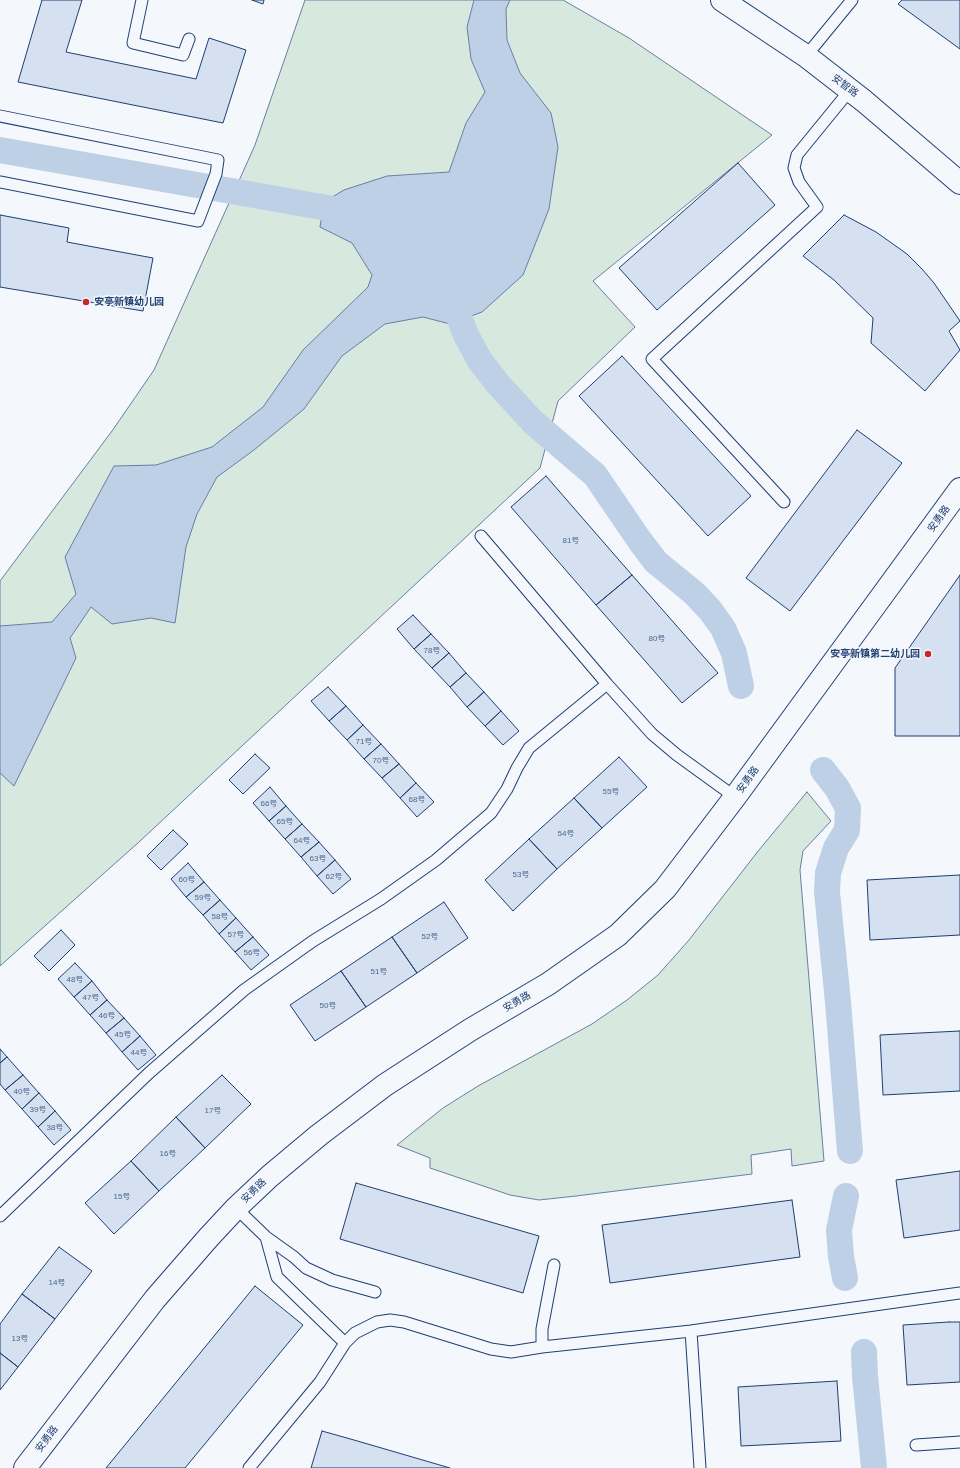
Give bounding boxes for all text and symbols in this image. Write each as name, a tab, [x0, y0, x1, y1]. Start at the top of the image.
street label: 安智路	[829, 72, 861, 100]
place label: 安亭新镇幼儿园	[94, 296, 164, 308]
marker: 安亭新镇幼儿园	[81, 297, 91, 307]
street label: 安勇路	[925, 503, 953, 535]
house number: 81号	[563, 536, 579, 546]
house number: 80号	[649, 634, 665, 644]
house number: 78号	[424, 646, 440, 656]
place label: 安亭新镇第二幼儿园	[830, 648, 920, 660]
marker: 安亭新镇第二幼儿园	[923, 649, 933, 659]
house number: 71号	[356, 737, 372, 747]
house number: 70号	[373, 756, 389, 766]
street label: 安勇路	[734, 764, 762, 796]
house number: 55号	[603, 787, 619, 797]
house number: 68号	[409, 795, 425, 805]
house number: 66号	[261, 799, 277, 809]
house number: 65号	[277, 817, 293, 827]
house number: 54号	[558, 829, 574, 839]
house number: 64号	[294, 836, 310, 846]
house number: 63号	[310, 854, 326, 864]
house number: 53号	[513, 870, 529, 880]
house number: 62号	[326, 872, 342, 882]
house number: 60号	[179, 875, 195, 885]
house number: 59号	[195, 893, 211, 903]
house number: 58号	[212, 912, 228, 922]
house number: 57号	[228, 930, 244, 940]
house number: 52号	[422, 932, 438, 942]
house number: 56号	[244, 948, 260, 958]
house number: 51号	[371, 967, 387, 977]
house number: 48号	[67, 975, 83, 985]
street label: 安勇路	[501, 989, 533, 1015]
house number: 47号	[83, 993, 99, 1003]
house number: 50号	[320, 1001, 336, 1011]
house number: 46号	[99, 1011, 115, 1021]
house number: 45号	[115, 1030, 131, 1040]
house number: 44号	[131, 1048, 147, 1058]
house number: 40号	[14, 1087, 30, 1097]
house number: 39号	[30, 1105, 46, 1115]
house number: 17号	[205, 1106, 221, 1116]
house number: 38号	[47, 1123, 63, 1133]
house number: 16号	[160, 1149, 176, 1159]
street label: 安勇路	[239, 1176, 269, 1206]
house number: 15号	[114, 1192, 130, 1202]
house number: 14号	[49, 1278, 65, 1288]
house number: 13号	[12, 1334, 28, 1344]
street label: 安勇路	[33, 1423, 61, 1455]

